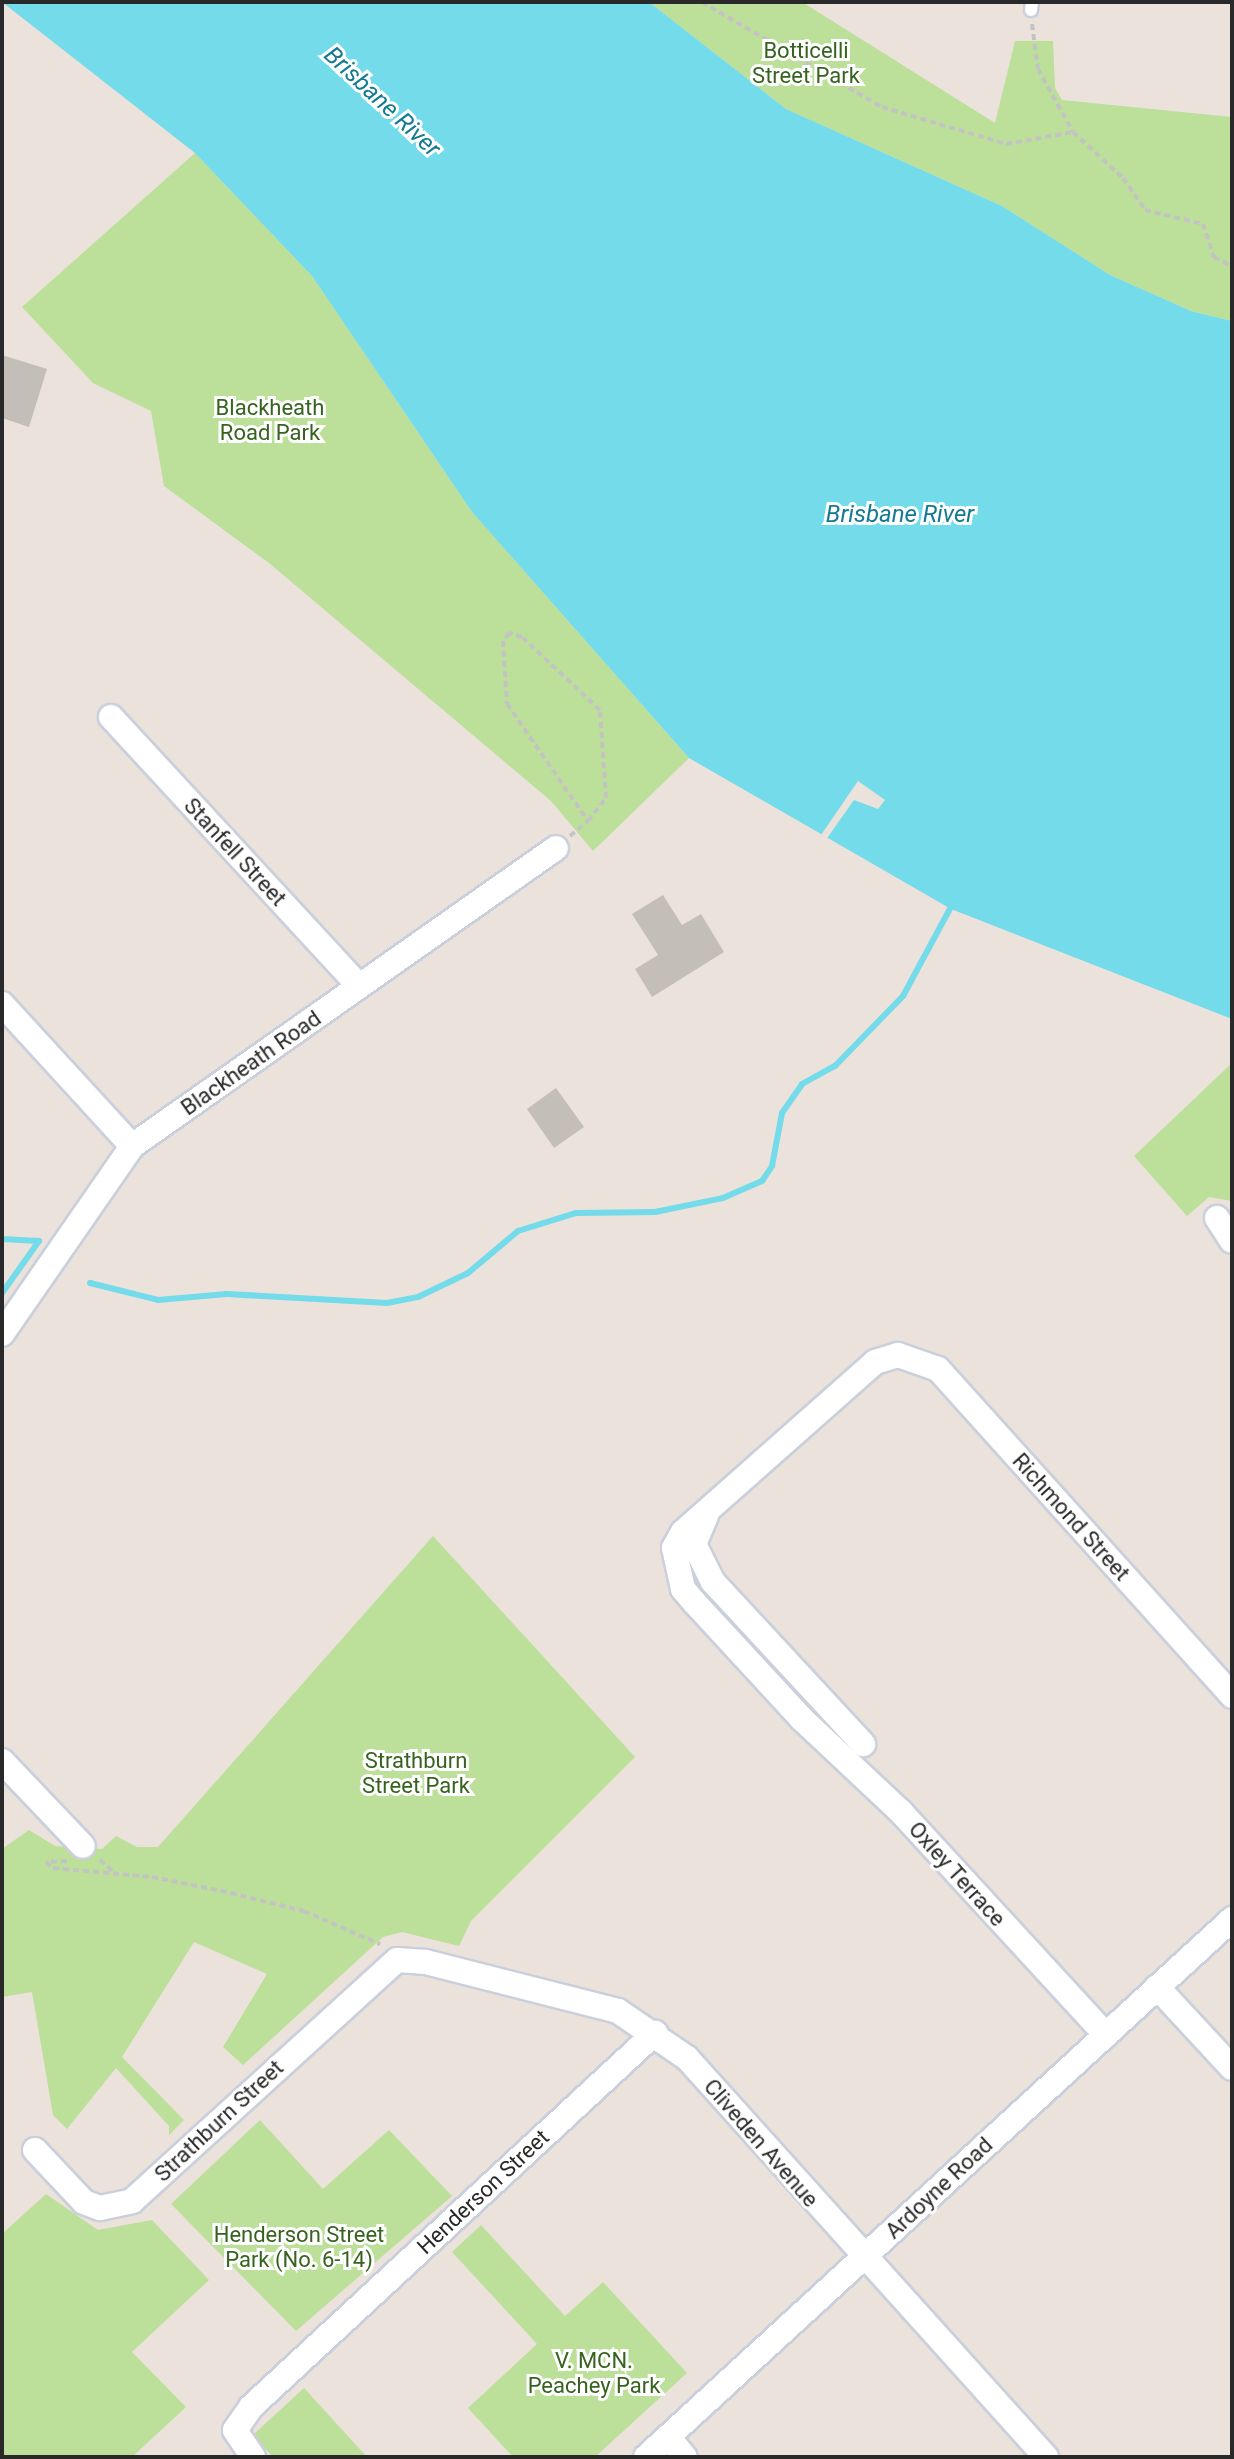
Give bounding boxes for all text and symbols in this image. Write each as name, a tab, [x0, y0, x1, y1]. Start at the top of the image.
park label: Botticelli Street Park	[752, 37, 860, 88]
water label: Brisbane River	[318, 41, 446, 163]
park label: Blackheath Road Park	[216, 394, 324, 446]
water label: Brisbane River	[826, 501, 974, 529]
street label: Stanfell Street	[178, 793, 292, 911]
street label: Blackheath Road	[176, 1005, 326, 1121]
street label: Richmond Street	[1007, 1448, 1135, 1586]
park label: Strathburn Street Park	[362, 1747, 470, 1798]
street label: Oxley Terrace	[903, 1816, 1011, 1932]
street label: Strathburn Street	[149, 2055, 289, 2187]
street label: Cliveden Avenue	[698, 2074, 824, 2212]
street label: Henderson Street	[412, 2124, 554, 2260]
street label: Ardoyne Road	[880, 2132, 998, 2244]
park label: Henderson Street Park (No. 6-14)	[214, 2221, 384, 2272]
park label: V. MCN. Peachey Park	[528, 2347, 660, 2398]

